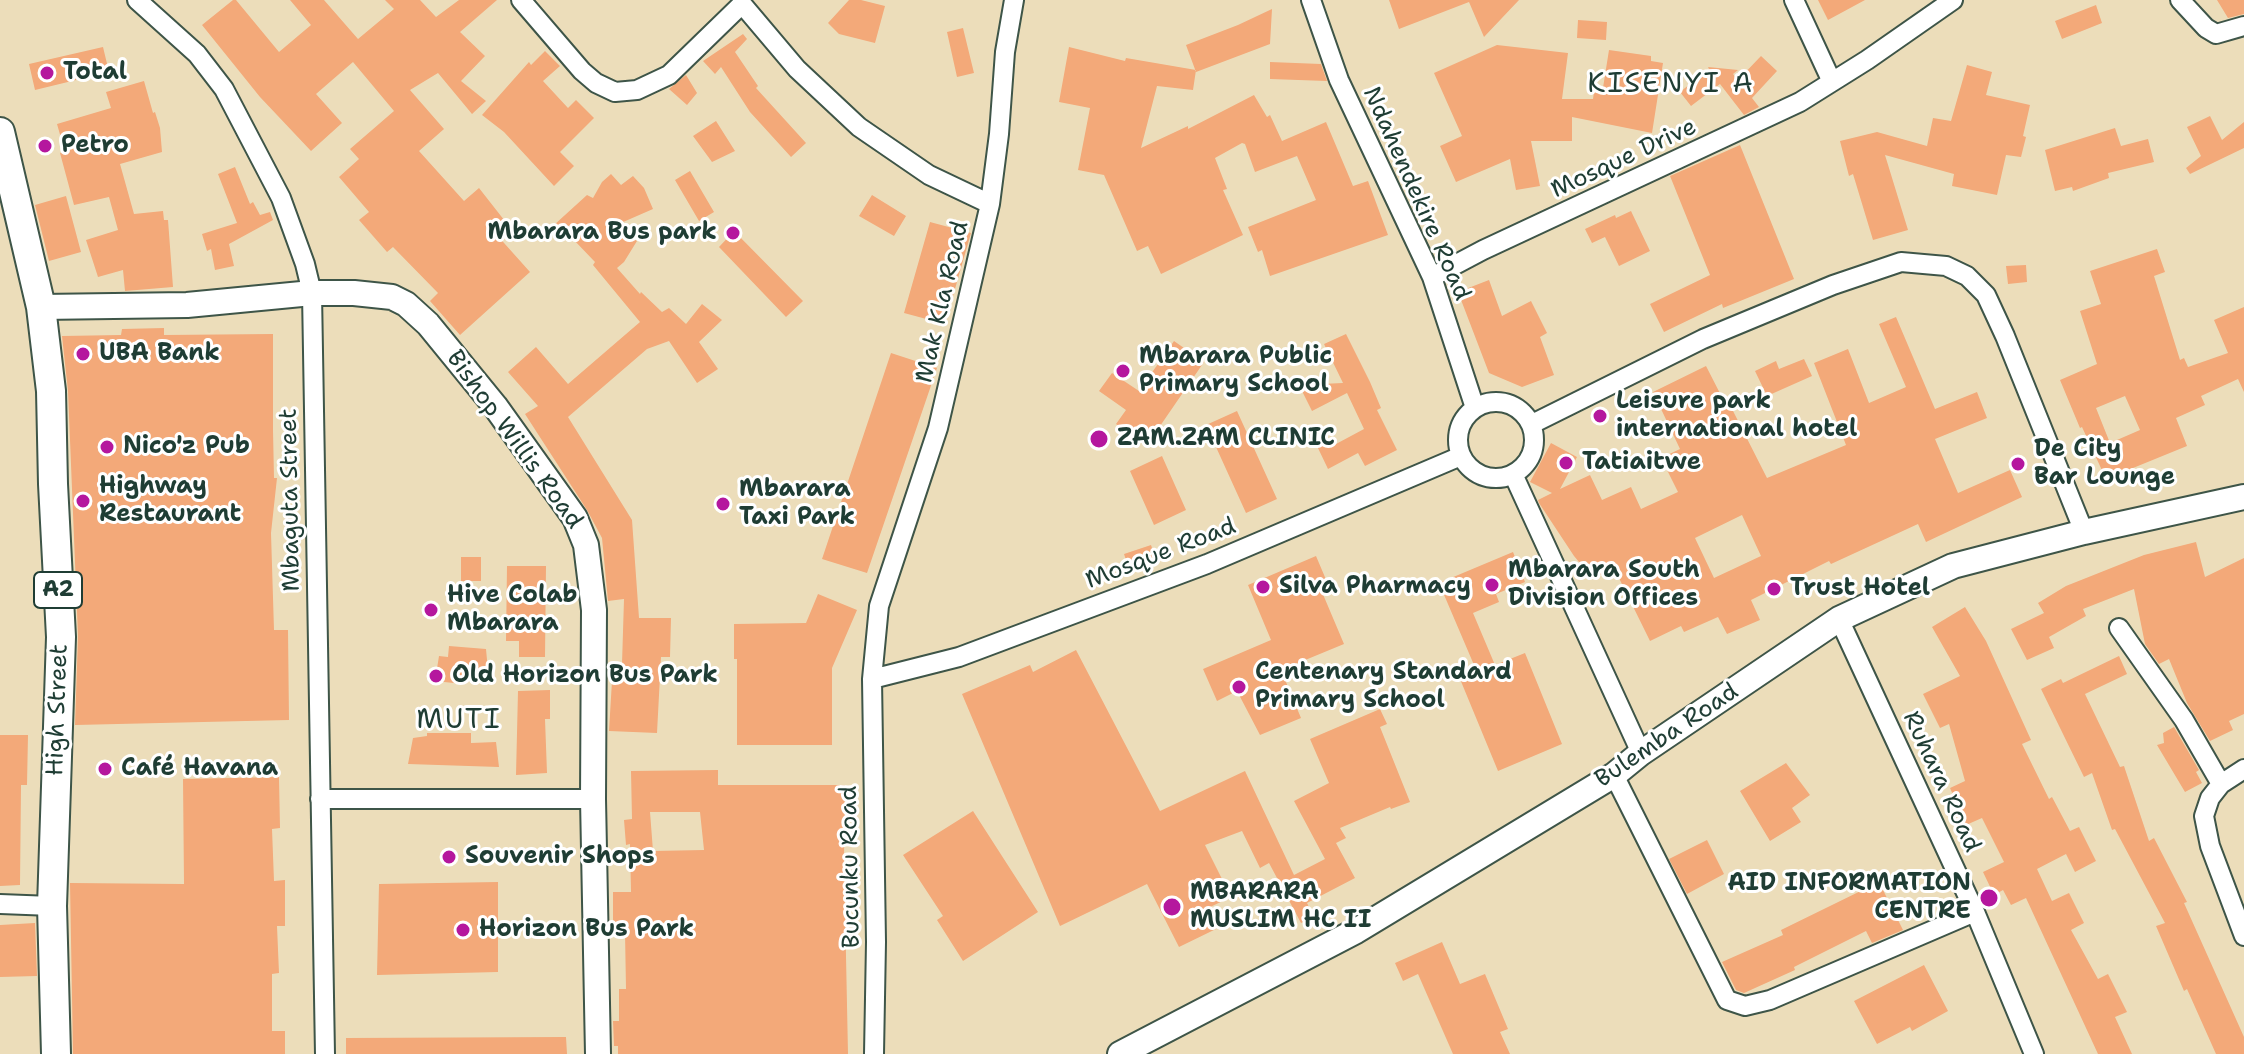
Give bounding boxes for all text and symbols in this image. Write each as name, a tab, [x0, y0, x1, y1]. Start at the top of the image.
place label: Total	[63, 59, 127, 87]
marker: Total	[38, 64, 56, 82]
district label: KISENYI A	[1587, 68, 1755, 102]
street label: Ndahendekire Road	[1356, 83, 1476, 305]
street label: Mosque Drive	[1547, 113, 1701, 205]
place label: Petro	[61, 132, 129, 160]
marker: Petro	[36, 137, 54, 155]
street label: Mak Kla Road	[910, 218, 976, 386]
place label: Mbarara Bus park	[488, 219, 717, 247]
marker: Mbarara Bus park	[724, 224, 742, 242]
place label: UBA Bank	[99, 340, 220, 368]
place label: Mbarara Public Primary School	[1139, 343, 1332, 399]
marker: UBA Bank	[74, 345, 92, 363]
street label: Bishop Willis Road	[440, 345, 588, 535]
marker: Mbarara Public Primary School	[1114, 362, 1132, 380]
place label: Leisure park international hotel	[1616, 388, 1857, 444]
marker: Leisure park international hotel	[1591, 407, 1609, 425]
street label: Mbaguta Street	[275, 408, 307, 592]
place label: ZAM.ZAM CLINIC	[1117, 425, 1335, 453]
marker: ZAM.ZAM CLINIC	[1088, 428, 1110, 450]
place label: Nico'z Pub	[123, 433, 250, 461]
place label: De City Bar Lounge	[2034, 436, 2175, 492]
marker: Nico'z Pub	[98, 438, 116, 456]
place label: Tatiaitwe	[1582, 449, 1701, 477]
marker: Tatiaitwe	[1557, 454, 1575, 472]
marker: De City Bar Lounge	[2009, 455, 2027, 473]
place label: Highway Restaurant	[99, 473, 241, 529]
place label: Mbarara Taxi Park	[739, 476, 855, 532]
marker: Highway Restaurant	[74, 492, 92, 510]
marker: Mbarara Taxi Park	[714, 495, 732, 513]
street label: Mosque Road	[1082, 512, 1240, 596]
place label: Mbarara South Division Offices	[1508, 557, 1700, 613]
road number: A2	[34, 572, 82, 608]
place label: Silva Pharmacy	[1279, 573, 1471, 601]
place label: Trust Hotel	[1790, 575, 1930, 603]
marker: Mbarara South Division Offices	[1483, 576, 1501, 594]
marker: Silva Pharmacy	[1254, 578, 1272, 596]
marker: Trust Hotel	[1765, 580, 1783, 598]
place label: Hive Colab Mbarara	[447, 582, 578, 638]
marker: Hive Colab Mbarara	[422, 601, 440, 619]
street label: High Street	[41, 643, 75, 777]
place label: Centenary Standard Primary School	[1255, 659, 1512, 715]
place label: Old Horizon Bus Park	[452, 662, 718, 690]
marker: Old Horizon Bus Park	[427, 667, 445, 685]
marker: Centenary Standard Primary School	[1230, 678, 1248, 696]
street label: Bulemba Road	[1590, 678, 1744, 794]
district label: MUTI	[416, 704, 502, 738]
street label: Ruhara Road	[1896, 707, 1986, 857]
place label: Café Havana	[121, 755, 278, 783]
marker: Café Havana	[96, 760, 114, 778]
street label: Bucunku Road	[835, 785, 867, 949]
place label: Souvenir Shops	[465, 843, 655, 871]
marker: Souvenir Shops	[440, 848, 458, 866]
place label: AID INFORMATION CENTRE	[1728, 870, 1971, 926]
place label: MBARARA MUSLIM HC II	[1190, 879, 1371, 935]
marker: AID INFORMATION CENTRE	[1978, 887, 2000, 909]
marker: MBARARA MUSLIM HC II	[1161, 896, 1183, 918]
place label: Horizon Bus Park	[479, 916, 694, 944]
marker: Horizon Bus Park	[454, 921, 472, 939]

